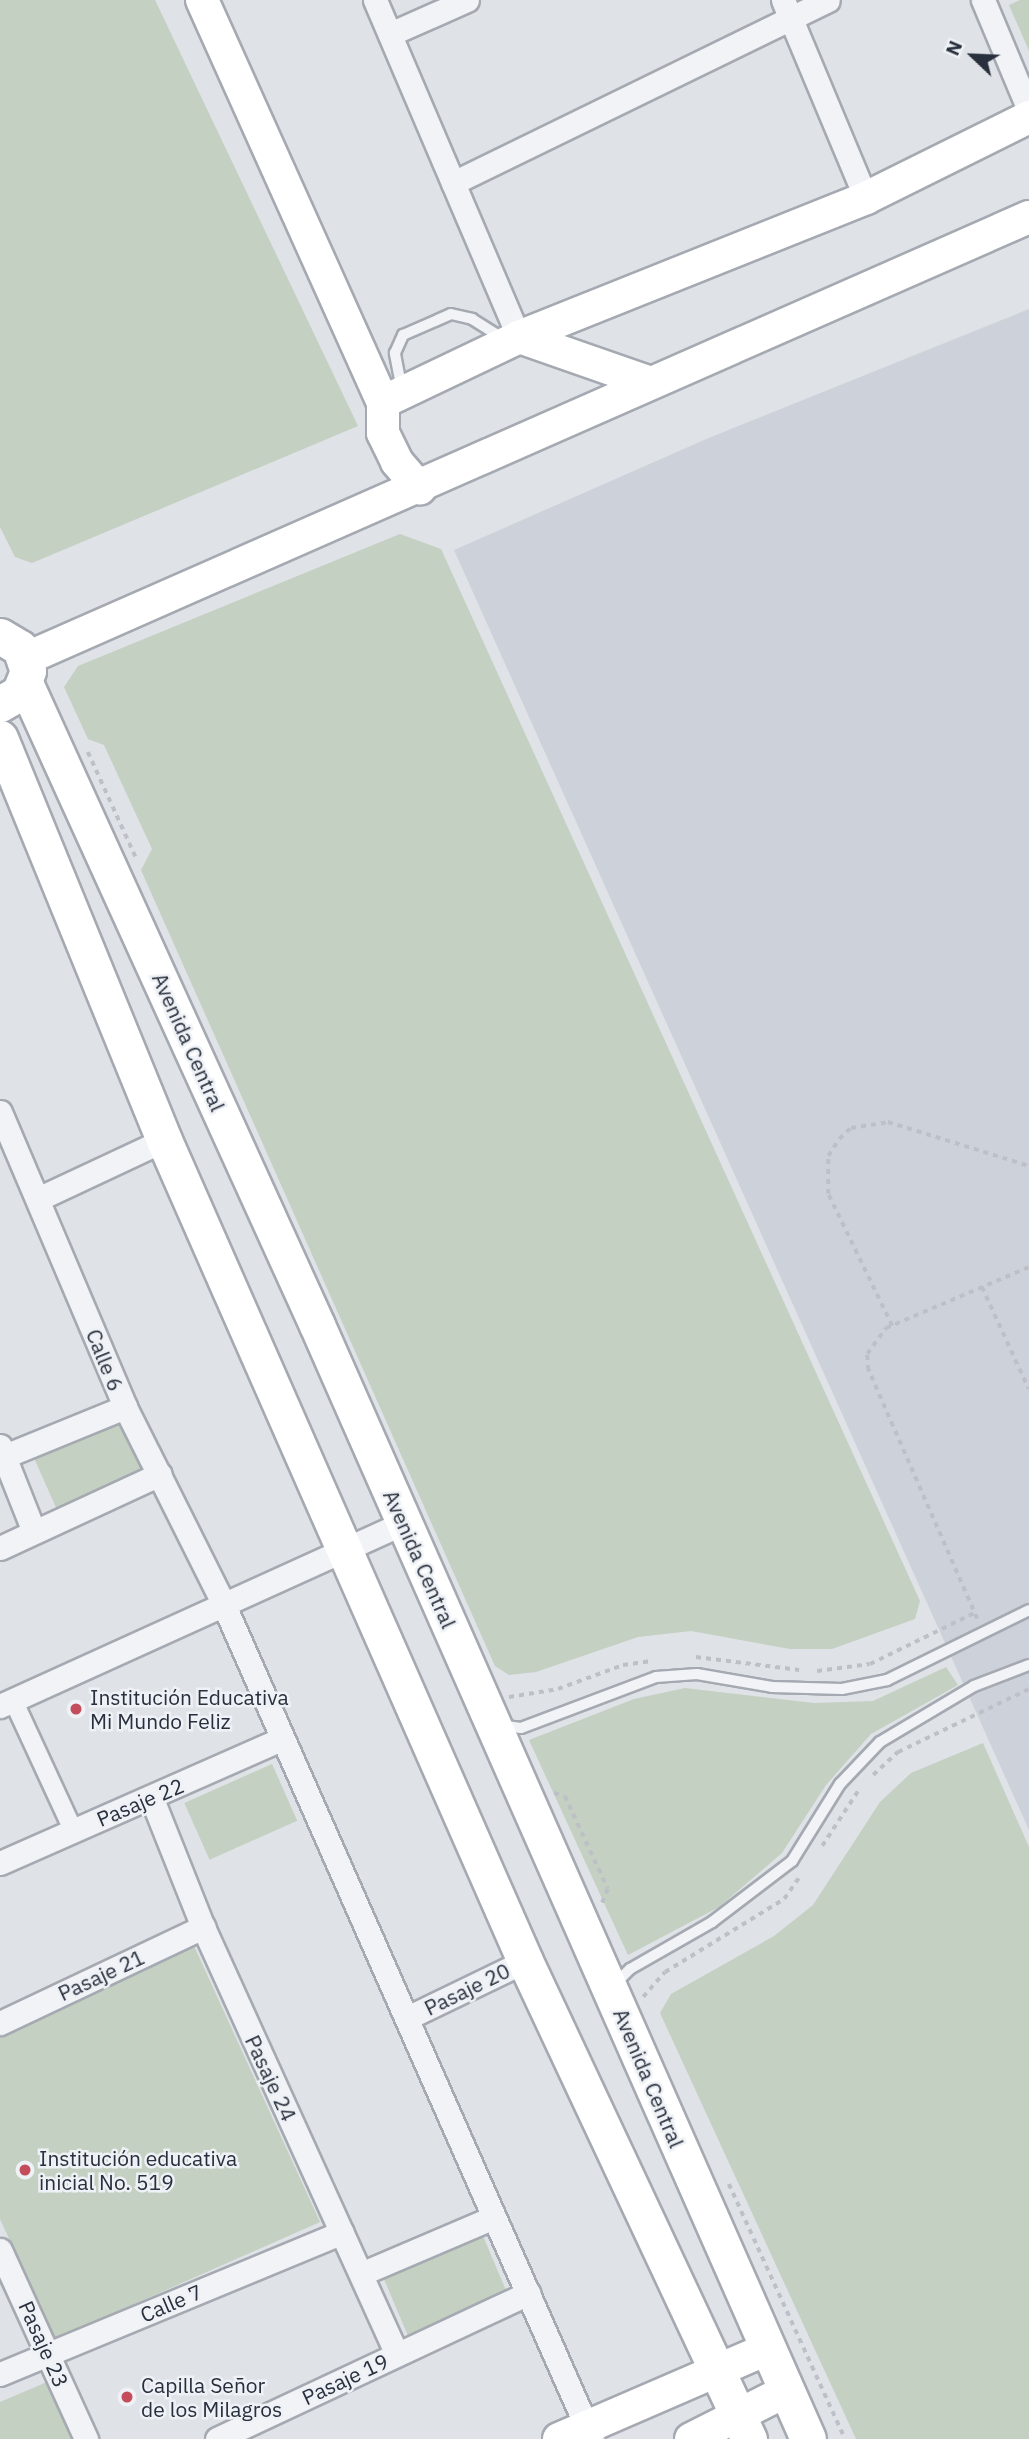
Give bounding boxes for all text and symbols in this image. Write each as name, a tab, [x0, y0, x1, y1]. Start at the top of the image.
north arrow	[938, 21, 1008, 91]
text: N	[940, 37, 967, 59]
street label: Avenida Central	[147, 969, 231, 1115]
street label: Calle 6	[81, 1325, 129, 1395]
street label: Avenida Central	[378, 1486, 462, 1632]
place label: Institución Educativa Mi Mundo Feliz	[90, 1684, 289, 1734]
marker: Institución Educativa Mi Mundo Feliz	[68, 1701, 84, 1717]
street label: Pasaje 22	[93, 1772, 187, 1832]
street label: Pasaje 21	[54, 1944, 148, 2006]
street label: Pasaje 20	[420, 1957, 514, 2021]
street label: Avenida Central	[608, 2005, 690, 2151]
street label: Pasaje 24	[240, 2031, 302, 2125]
place label: Institución educativa inicial No. 519	[39, 2145, 237, 2195]
marker: Institución educativa inicial No. 519	[17, 2162, 33, 2178]
street label: Calle 7	[136, 2279, 206, 2327]
street label: Pasaje 23	[14, 2297, 74, 2391]
street label: Pasaje 19	[298, 2348, 392, 2410]
place label: Capilla Señor de los Milagros	[141, 2372, 282, 2422]
marker: Capilla Señor de los Milagros	[119, 2389, 135, 2405]

